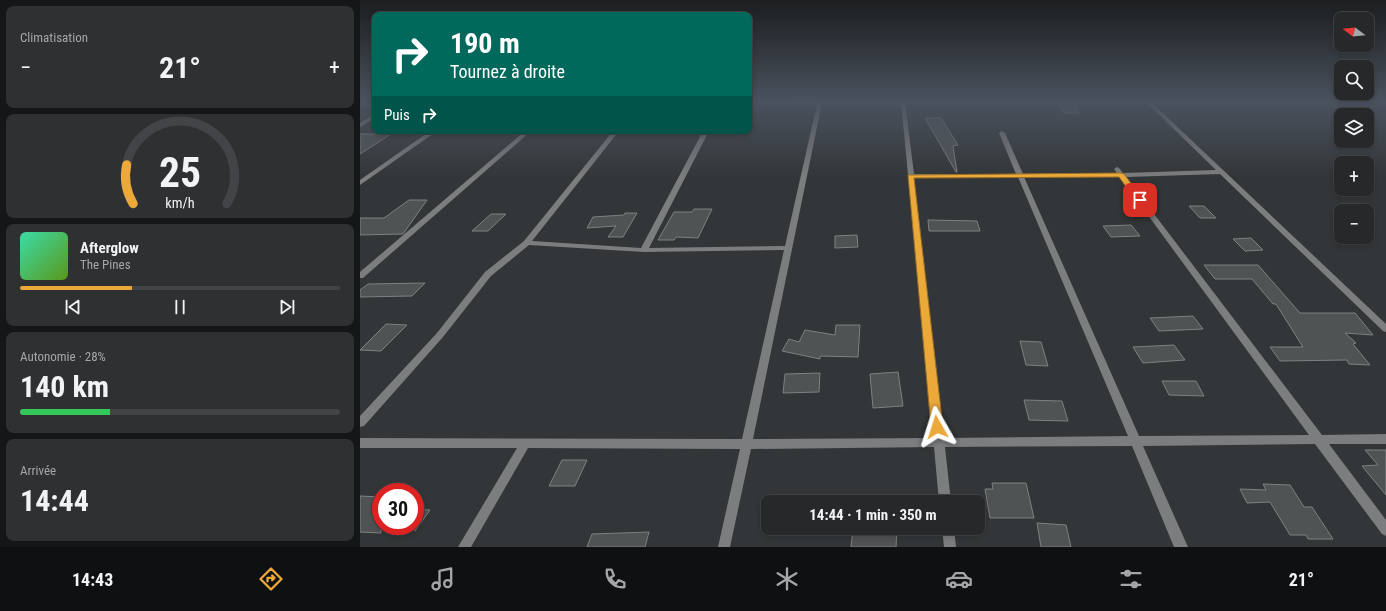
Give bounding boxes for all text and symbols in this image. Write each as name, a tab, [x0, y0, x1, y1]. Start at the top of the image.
north arrow	[1334, 12, 1374, 52]
map controls	[1334, 12, 1374, 244]
text: 190 m	[450, 27, 520, 60]
icon: right	[384, 28, 436, 80]
text: Climatisation	[20, 30, 88, 45]
text: 21°	[159, 50, 201, 85]
text: −	[20, 55, 31, 80]
text: +	[329, 55, 340, 80]
button: search	[1334, 60, 1374, 100]
text: Tournez à droite	[450, 61, 565, 82]
icon: right	[418, 104, 440, 126]
text: Puis	[384, 106, 410, 124]
button: layers	[1334, 108, 1374, 148]
text: 25	[159, 148, 201, 197]
button: +	[1334, 156, 1374, 196]
pin	[1123, 183, 1157, 217]
icon: arrive	[1129, 189, 1151, 211]
text: km/h	[165, 194, 195, 210]
button: −	[1334, 204, 1374, 244]
text: Afterglow	[80, 239, 139, 257]
text: The Pines	[80, 257, 131, 272]
icon: previous	[62, 296, 84, 318]
icon: pause	[169, 296, 191, 318]
icon: next	[276, 296, 298, 318]
text: Autonomie · 28%	[20, 349, 106, 364]
text: 140 km	[20, 369, 109, 404]
position arrow	[916, 406, 958, 448]
text: Arrivée	[20, 463, 56, 478]
text: 14:44	[20, 483, 89, 518]
speed limit sign: 30	[372, 483, 424, 535]
text: 14:44 · 1 min · 350 m	[809, 506, 937, 524]
icon: directions	[257, 565, 285, 593]
icon: music	[429, 565, 457, 593]
icon: phone	[601, 565, 629, 593]
icon: climate	[773, 565, 801, 593]
icon: car	[945, 565, 973, 593]
icon: filters	[1117, 565, 1145, 593]
text: 14:43	[72, 569, 113, 590]
text: 21°	[1289, 569, 1314, 590]

